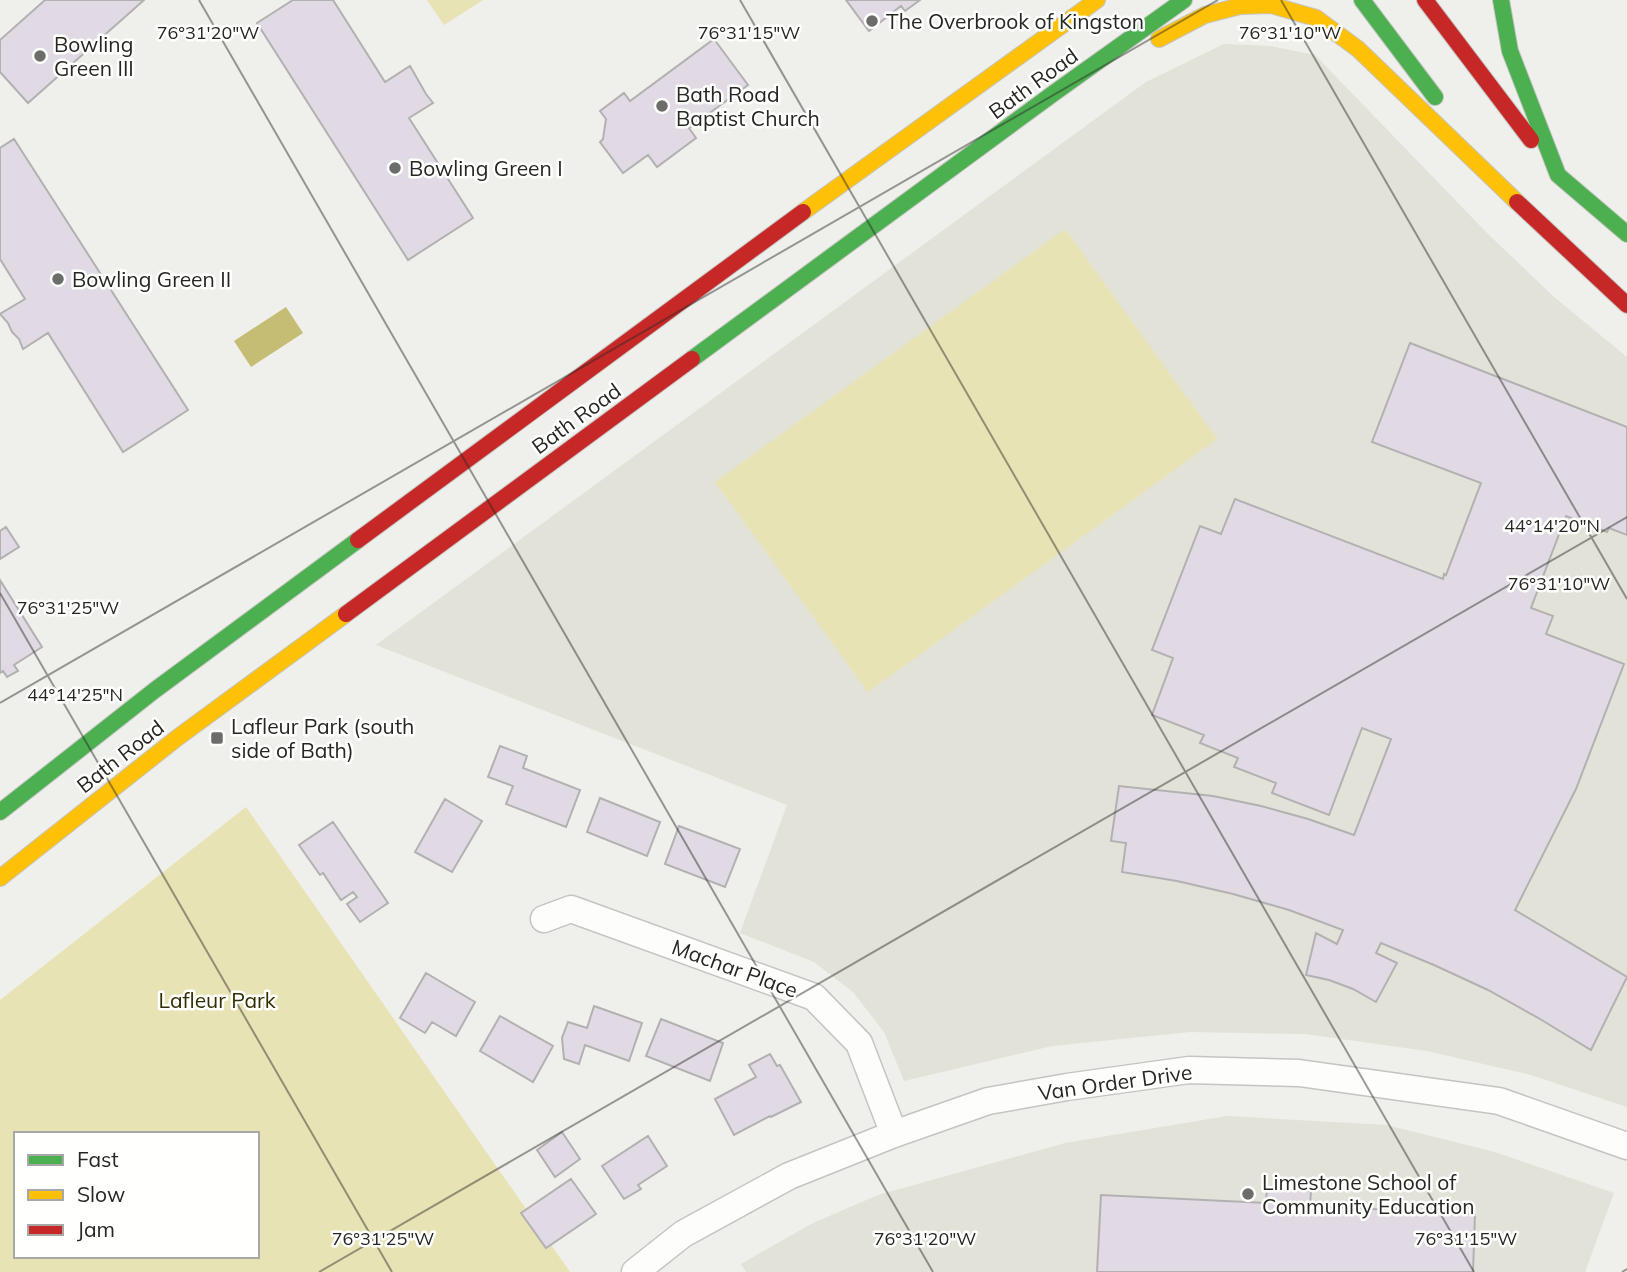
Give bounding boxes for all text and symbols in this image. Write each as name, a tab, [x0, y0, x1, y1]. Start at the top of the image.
place label: The Overbrook of Kingston	[886, 8, 1144, 34]
marker: The Overbrook of Kingston	[864, 13, 880, 29]
text: 76°31'20"W	[157, 21, 259, 44]
text: 76°31'15"W	[698, 21, 800, 44]
text: 76°31'10"W	[1239, 21, 1341, 44]
place label: Bowling Green III	[54, 31, 134, 81]
street label: Bath Road	[983, 42, 1083, 124]
marker: Bowling Green III	[32, 48, 48, 64]
place label: Bath Road Baptist Church	[676, 81, 820, 131]
marker: Bath Road Baptist Church	[654, 98, 670, 114]
place label: Bowling Green I	[409, 155, 563, 181]
marker: Bowling Green I	[387, 160, 403, 176]
place label: Bowling Green II	[72, 266, 231, 292]
marker: Bowling Green II	[50, 271, 66, 287]
street label: Bath Road	[526, 377, 626, 459]
text: 44°14'20"N	[1504, 514, 1600, 537]
text: 76°31'10"W	[1508, 572, 1610, 595]
text: 76°31'25"W	[17, 596, 119, 619]
text: 44°14'25"N	[27, 683, 123, 706]
place label: Lafleur Park (south side of Bath)	[231, 713, 414, 763]
street label: Bath Road	[71, 714, 169, 798]
marker: Lafleur Park (south side of Bath)	[209, 730, 225, 746]
street label: Machar Place	[669, 933, 801, 1003]
park label: Lafleur Park	[159, 987, 276, 1013]
street label: Van Order Drive	[1036, 1058, 1194, 1106]
legend	[14, 1132, 259, 1258]
text: Fast	[77, 1146, 119, 1172]
place label: Limestone School of Community Education	[1262, 1169, 1475, 1219]
text: Slow	[77, 1181, 125, 1207]
marker: Limestone School of Community Education	[1240, 1186, 1256, 1202]
text: Jam	[77, 1216, 115, 1242]
text: 76°31'25"W	[332, 1227, 434, 1250]
text: 76°31'20"W	[874, 1227, 976, 1250]
text: 76°31'15"W	[1415, 1227, 1517, 1250]

